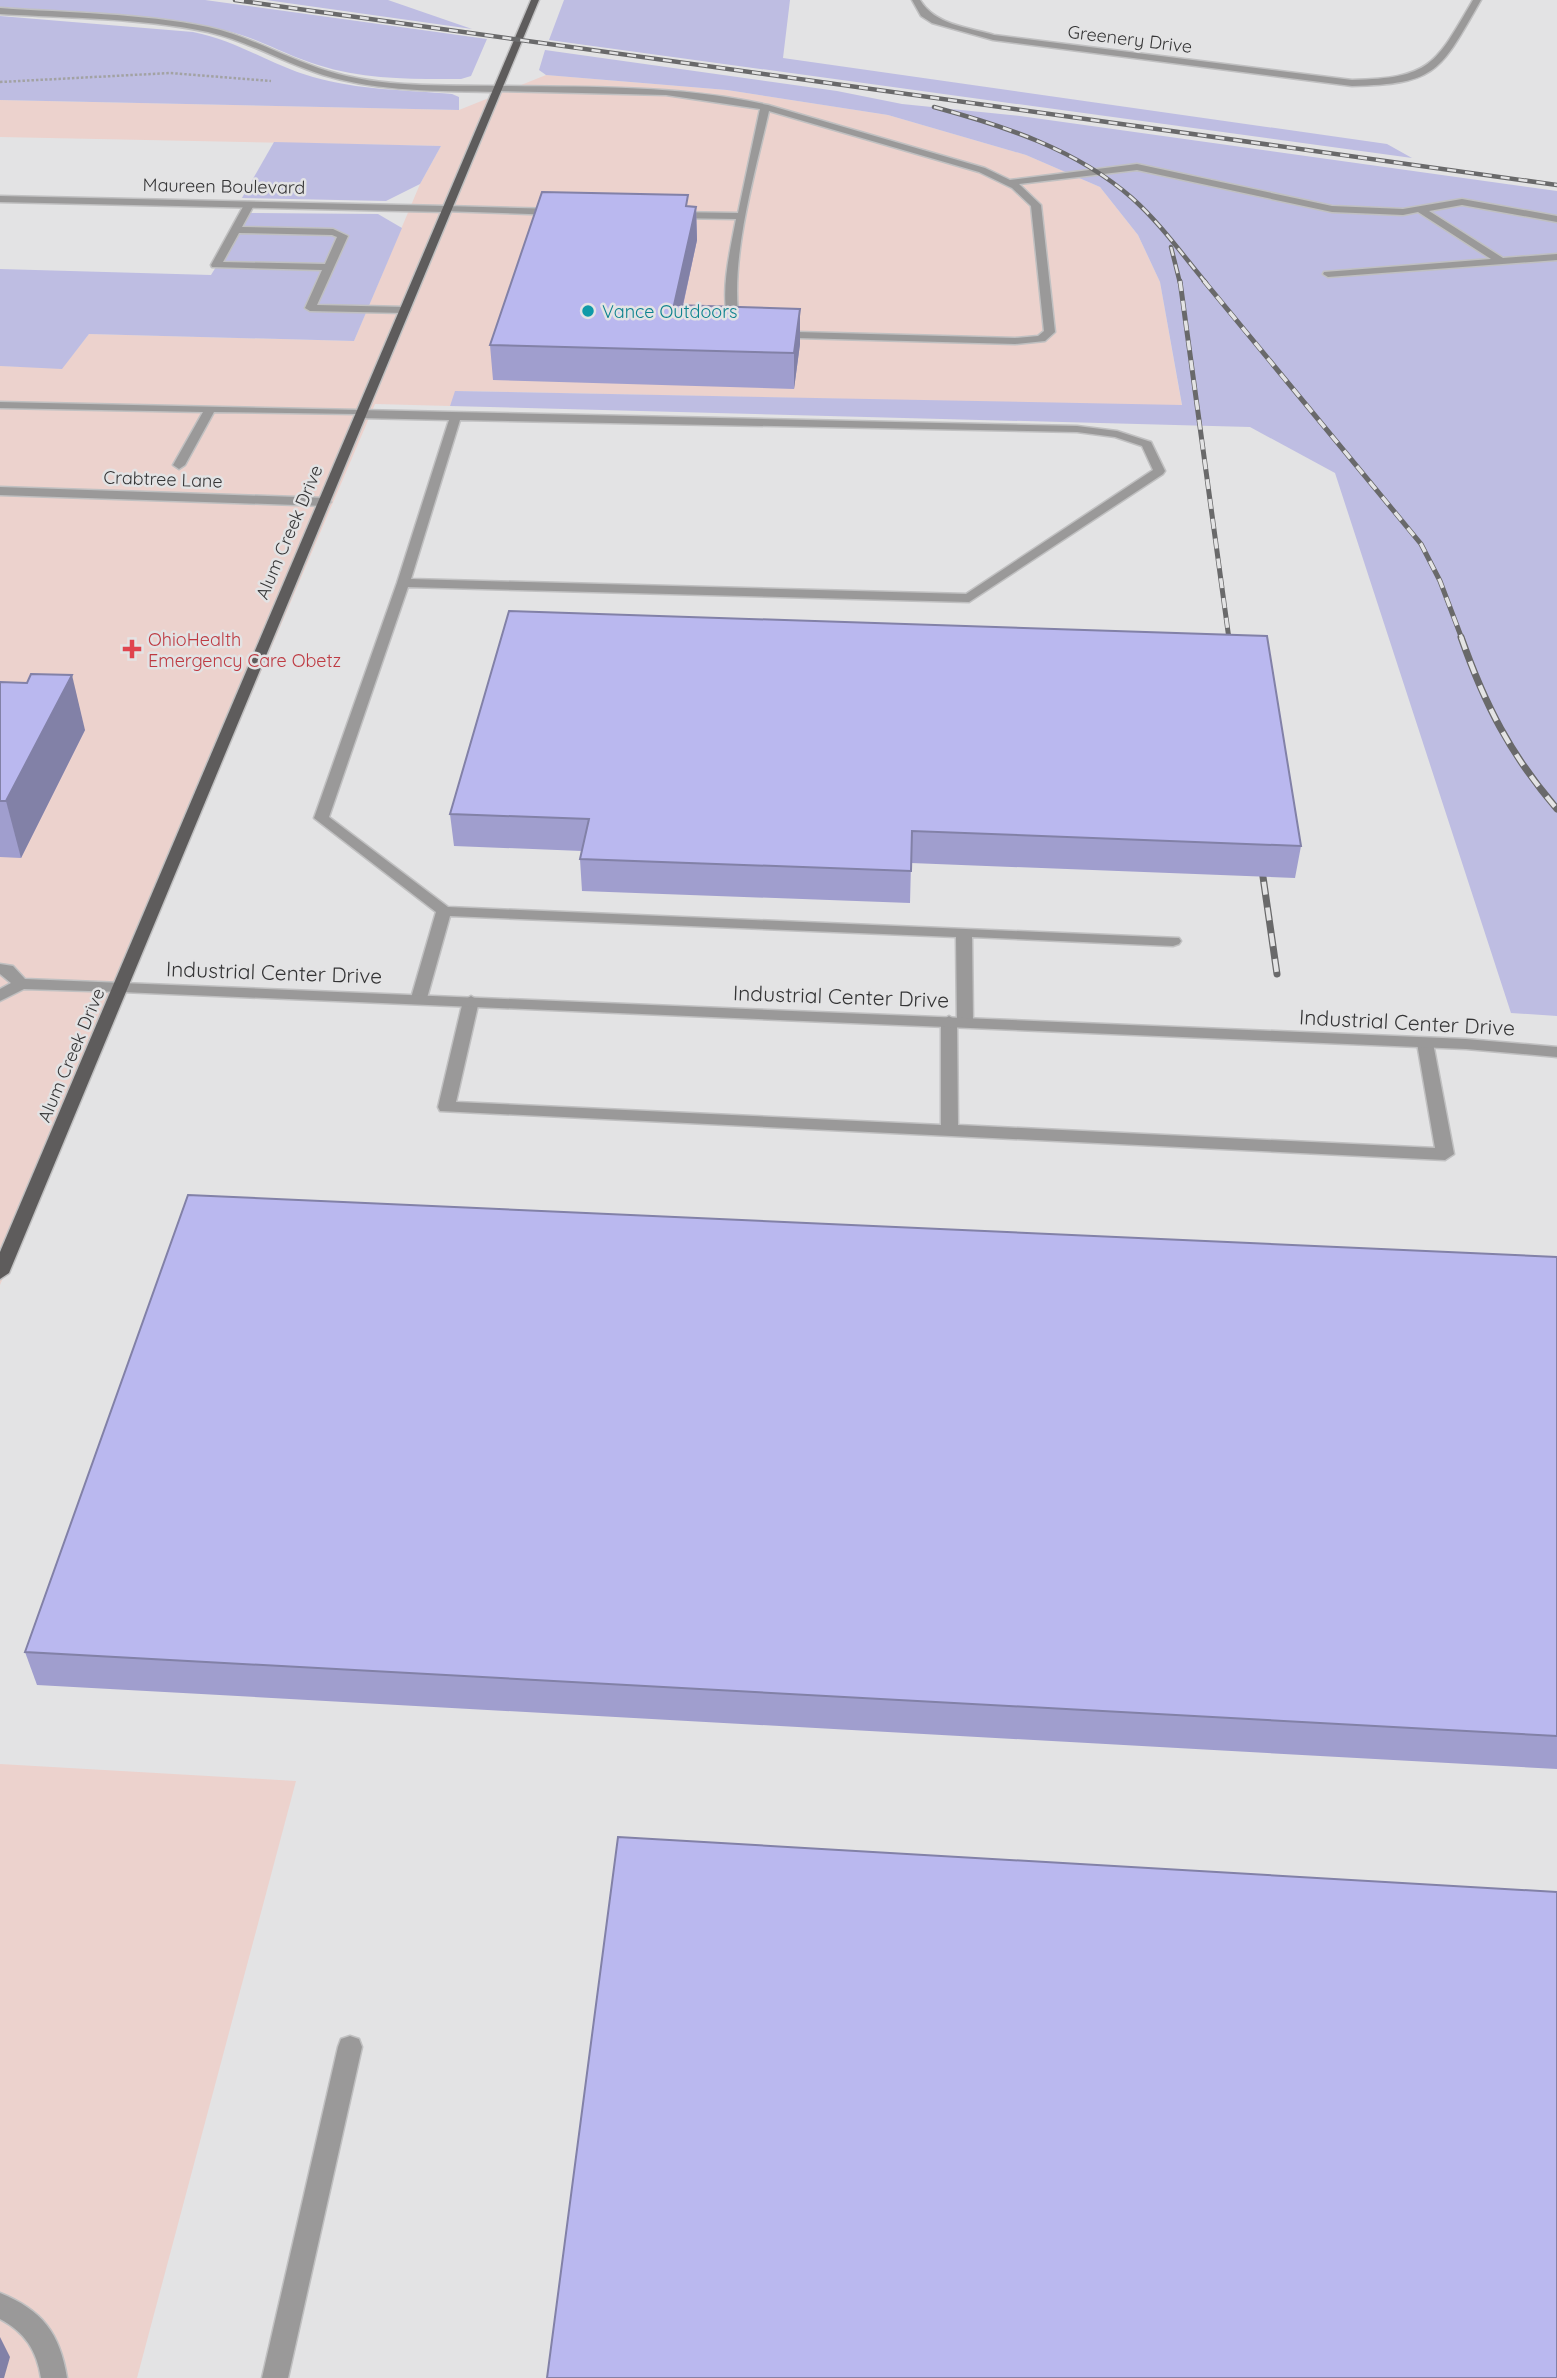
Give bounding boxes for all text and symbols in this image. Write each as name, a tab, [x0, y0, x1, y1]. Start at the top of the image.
street label: Greenery Drive	[1066, 20, 1194, 58]
street label: Maureen Boulevard	[142, 173, 306, 199]
place label: Vance Outdoors	[602, 300, 738, 323]
marker: Vance Outdoors	[580, 303, 596, 319]
street label: Alum Creek Drive	[250, 461, 328, 603]
street label: Crabtree Lane	[103, 465, 223, 493]
place label: OhioHealth Emergency Care Obetz	[148, 628, 341, 672]
marker: OhioHealth Emergency Care Obetz	[122, 639, 142, 659]
street label: Industrial Center Drive	[166, 955, 382, 989]
street label: Industrial Center Drive	[733, 979, 949, 1013]
street label: Alum Creek Drive	[32, 984, 110, 1126]
street label: Industrial Center Drive	[1298, 1003, 1516, 1041]

